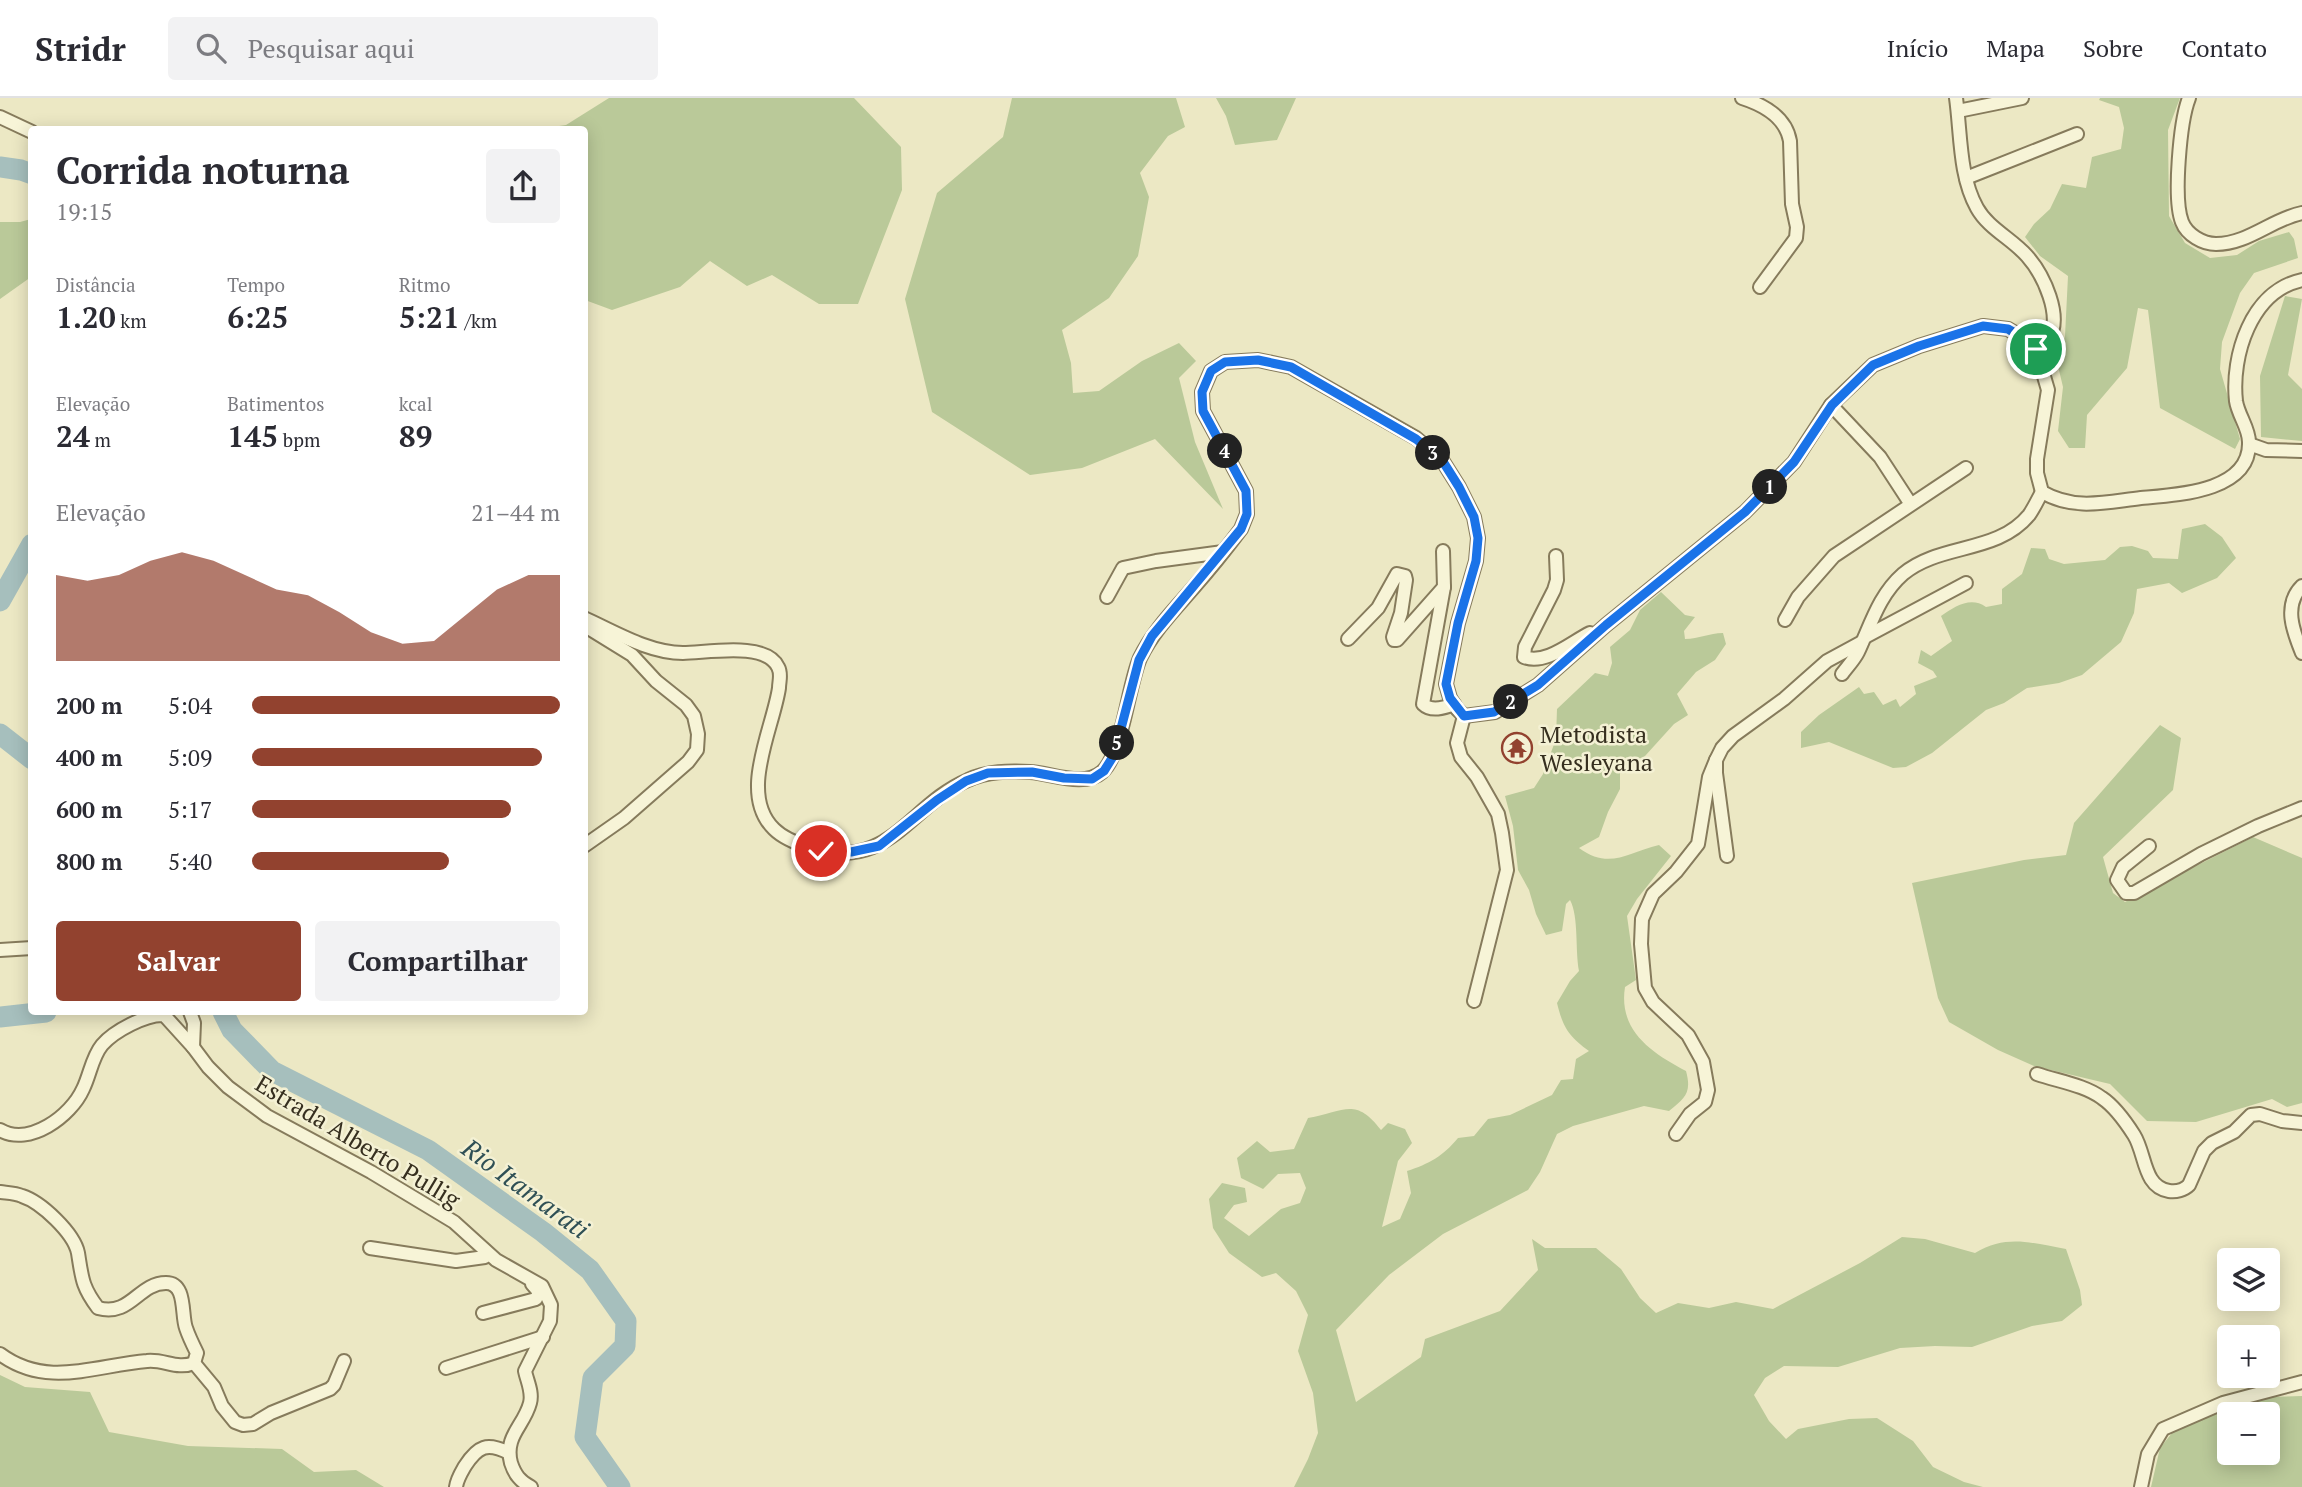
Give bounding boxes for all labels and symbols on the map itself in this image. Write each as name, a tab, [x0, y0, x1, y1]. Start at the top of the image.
pin	[2006, 319, 2066, 379]
pin: 4	[1208, 434, 1242, 468]
pin: 3	[1416, 436, 1450, 470]
pin: 1	[1752, 470, 1788, 504]
pin: 2	[1494, 684, 1528, 720]
place label: Metodista Wesleyana	[1540, 718, 1653, 778]
pin: 5	[1100, 726, 1134, 760]
temple icon: Metodista Wesleyana	[1500, 731, 1534, 765]
pin	[791, 821, 851, 881]
street label: Estrada Alberto Pullig	[250, 1067, 467, 1215]
water label: Rio Itamarati	[455, 1130, 596, 1246]

